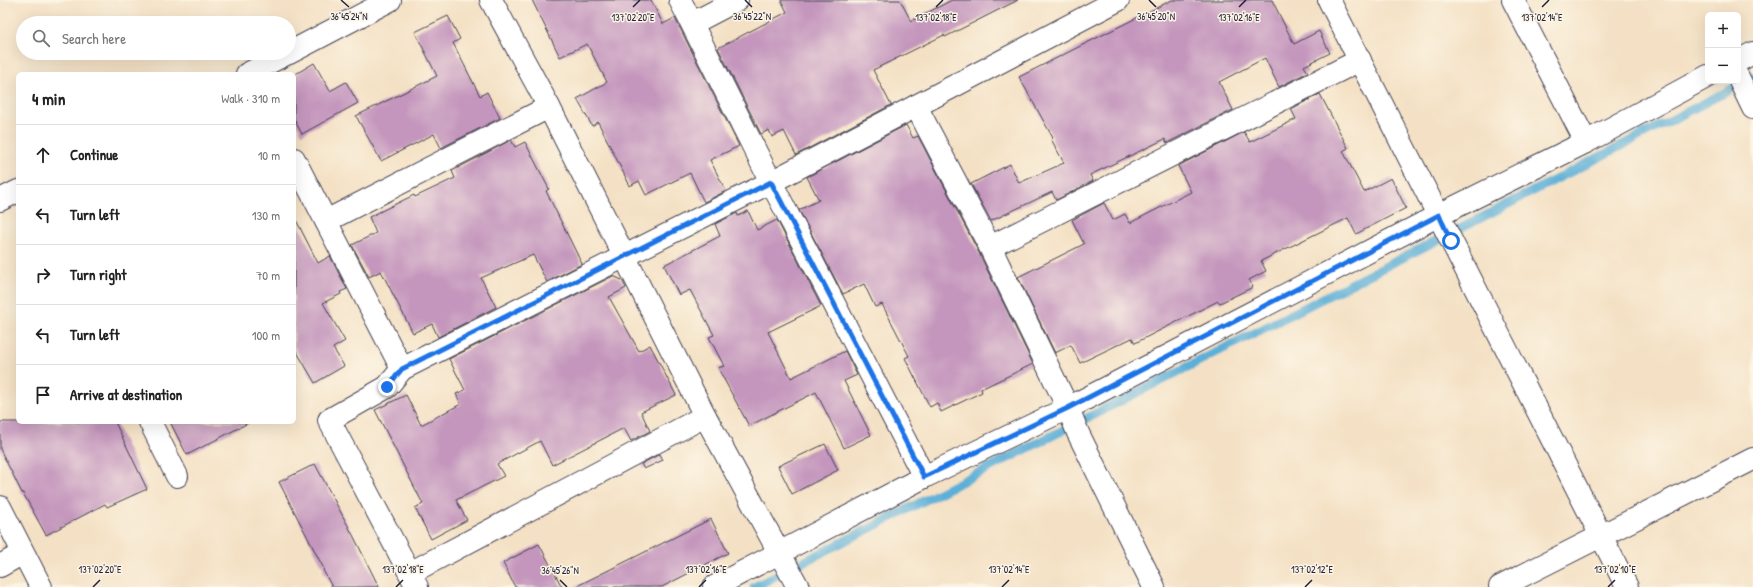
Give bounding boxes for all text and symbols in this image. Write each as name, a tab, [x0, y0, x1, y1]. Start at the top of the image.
text: 36°45'24"N	[330, 10, 368, 23]
text: 36°45'22"N	[733, 10, 771, 23]
text: 36°45'20"N	[1137, 10, 1175, 23]
text: 137°02'20"E	[612, 11, 655, 24]
text: 137°02'18"E	[915, 11, 957, 24]
text: 137°02'16"E	[1218, 11, 1260, 24]
text: 137°02'14"E	[1521, 11, 1563, 24]
map controls	[1705, 12, 1741, 84]
button: +	[1705, 12, 1741, 48]
search box	[16, 16, 296, 60]
icon: search	[30, 27, 52, 49]
text: Search here	[62, 28, 126, 49]
button: −	[1705, 48, 1741, 84]
text: 4 min	[32, 87, 65, 110]
text: Walk · 310 m	[221, 89, 280, 107]
icon: ahead	[32, 144, 54, 166]
text: Continue	[70, 144, 118, 165]
text: 10 m	[258, 146, 280, 164]
icon: left	[32, 204, 54, 226]
text: Turn left	[70, 204, 120, 225]
text: 130 m	[252, 206, 280, 224]
route start	[1442, 232, 1460, 250]
icon: right	[32, 264, 54, 286]
text: Turn right	[70, 264, 126, 285]
text: 70 m	[256, 266, 280, 284]
icon: left	[32, 324, 54, 346]
text: Turn left	[70, 324, 120, 345]
text: 100 m	[252, 326, 280, 344]
route end	[378, 378, 396, 396]
icon: arrive	[32, 384, 54, 406]
text: Arrive at destination	[70, 384, 182, 405]
text: 137°02'20"E	[79, 563, 122, 576]
text: 137°02'18"E	[382, 563, 424, 576]
text: 137°02'16"E	[685, 563, 727, 576]
text: 137°02'14"E	[988, 563, 1030, 576]
text: 137°02'12"E	[1291, 563, 1334, 576]
text: 137°02'10"E	[1594, 563, 1636, 576]
text: 36°45'26"N	[541, 564, 579, 577]

